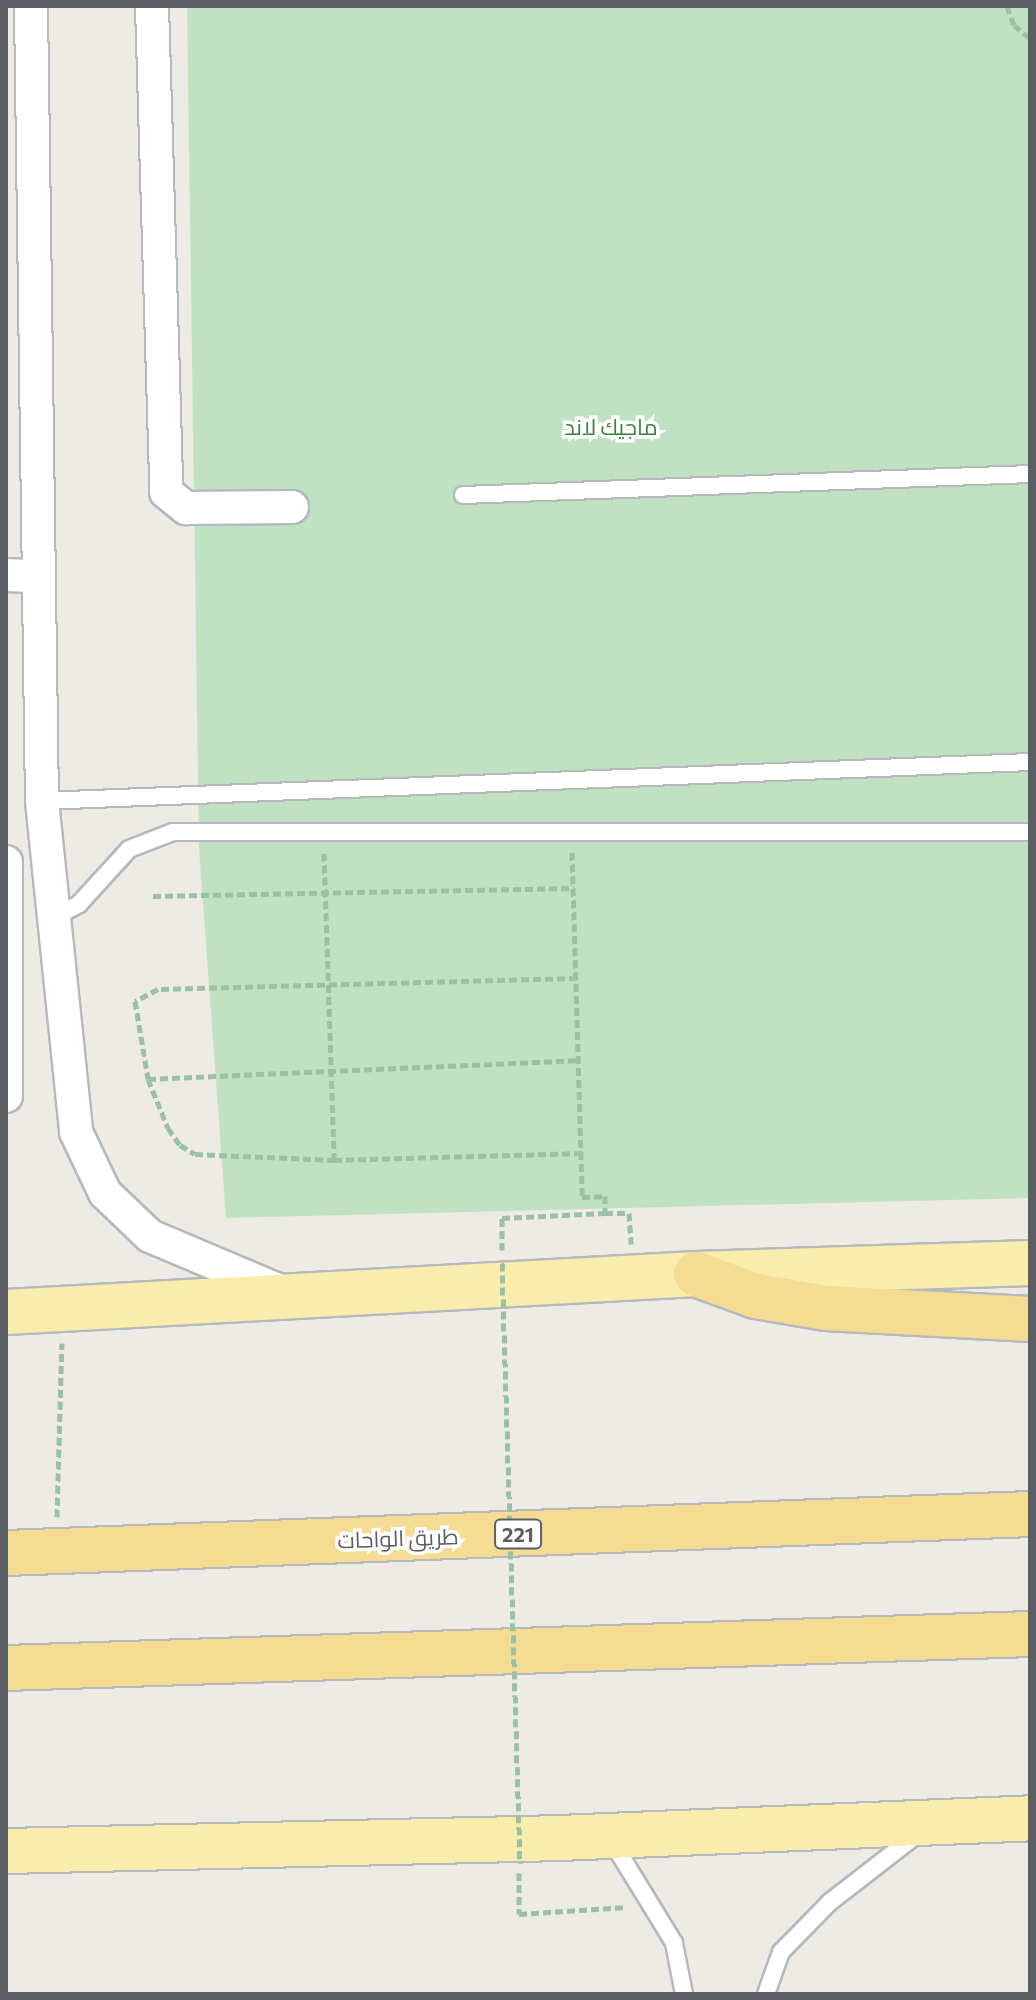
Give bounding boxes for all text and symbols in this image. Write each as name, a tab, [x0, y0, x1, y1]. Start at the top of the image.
park label: ماجيك لاند	[564, 414, 658, 440]
road number: 221	[494, 1518, 542, 1550]
street label: طريق الواحات	[337, 1523, 459, 1553]

